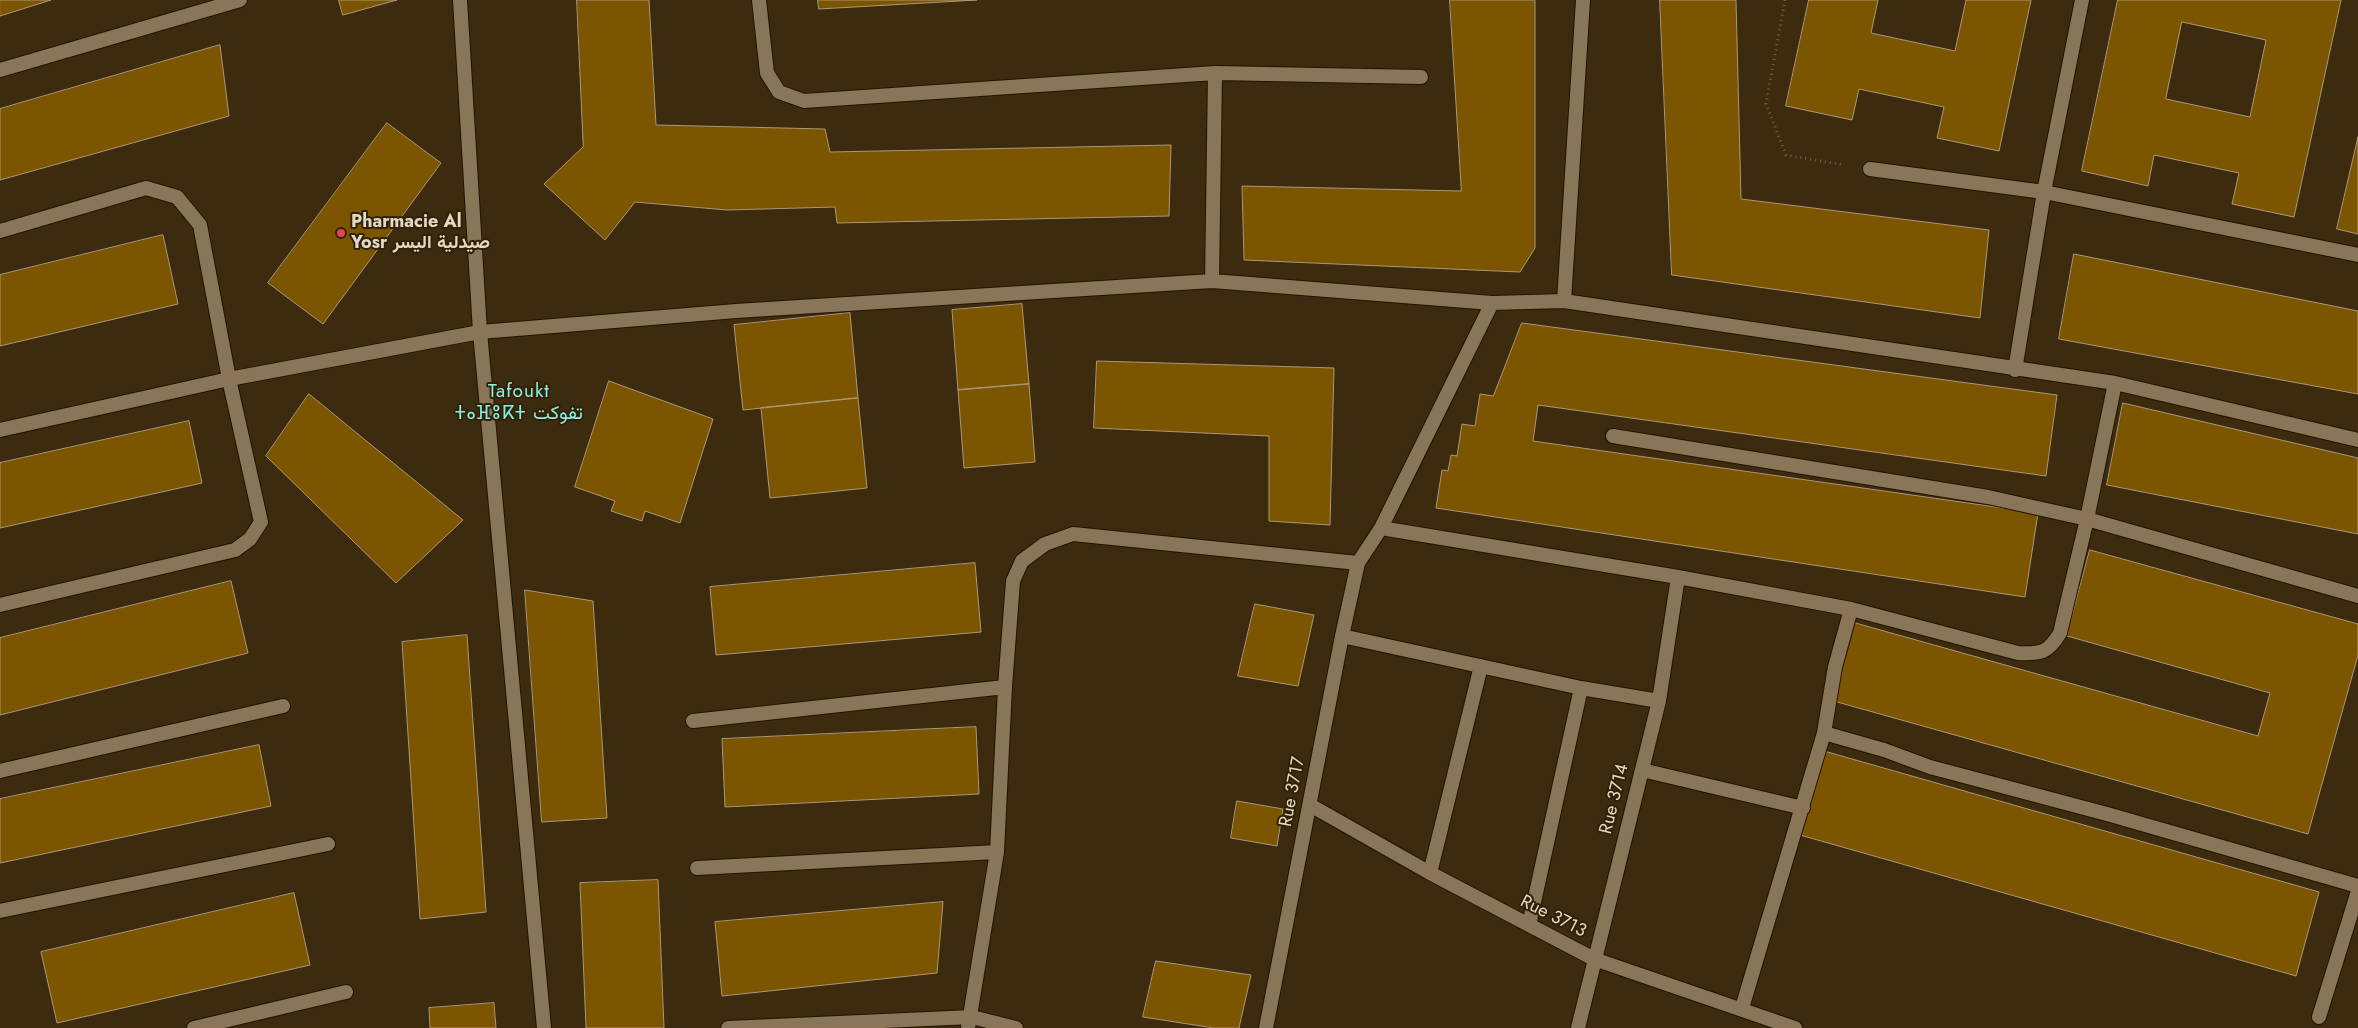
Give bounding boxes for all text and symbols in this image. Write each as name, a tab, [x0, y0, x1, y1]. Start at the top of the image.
place label: Pharmacie Al Yosr صيدلية اليسر	[351, 212, 490, 254]
marker: Pharmacie Al Yosr صيدلية اليسر	[335, 227, 347, 239]
district label: Tafoukt ⵜⴰⴼⵓⴽⵜ تفوكت	[459, 381, 579, 425]
street label: Rue 3717	[1276, 755, 1310, 829]
street label: Rue 3714	[1596, 762, 1634, 836]
street label: Rue 3713	[1516, 891, 1590, 943]

